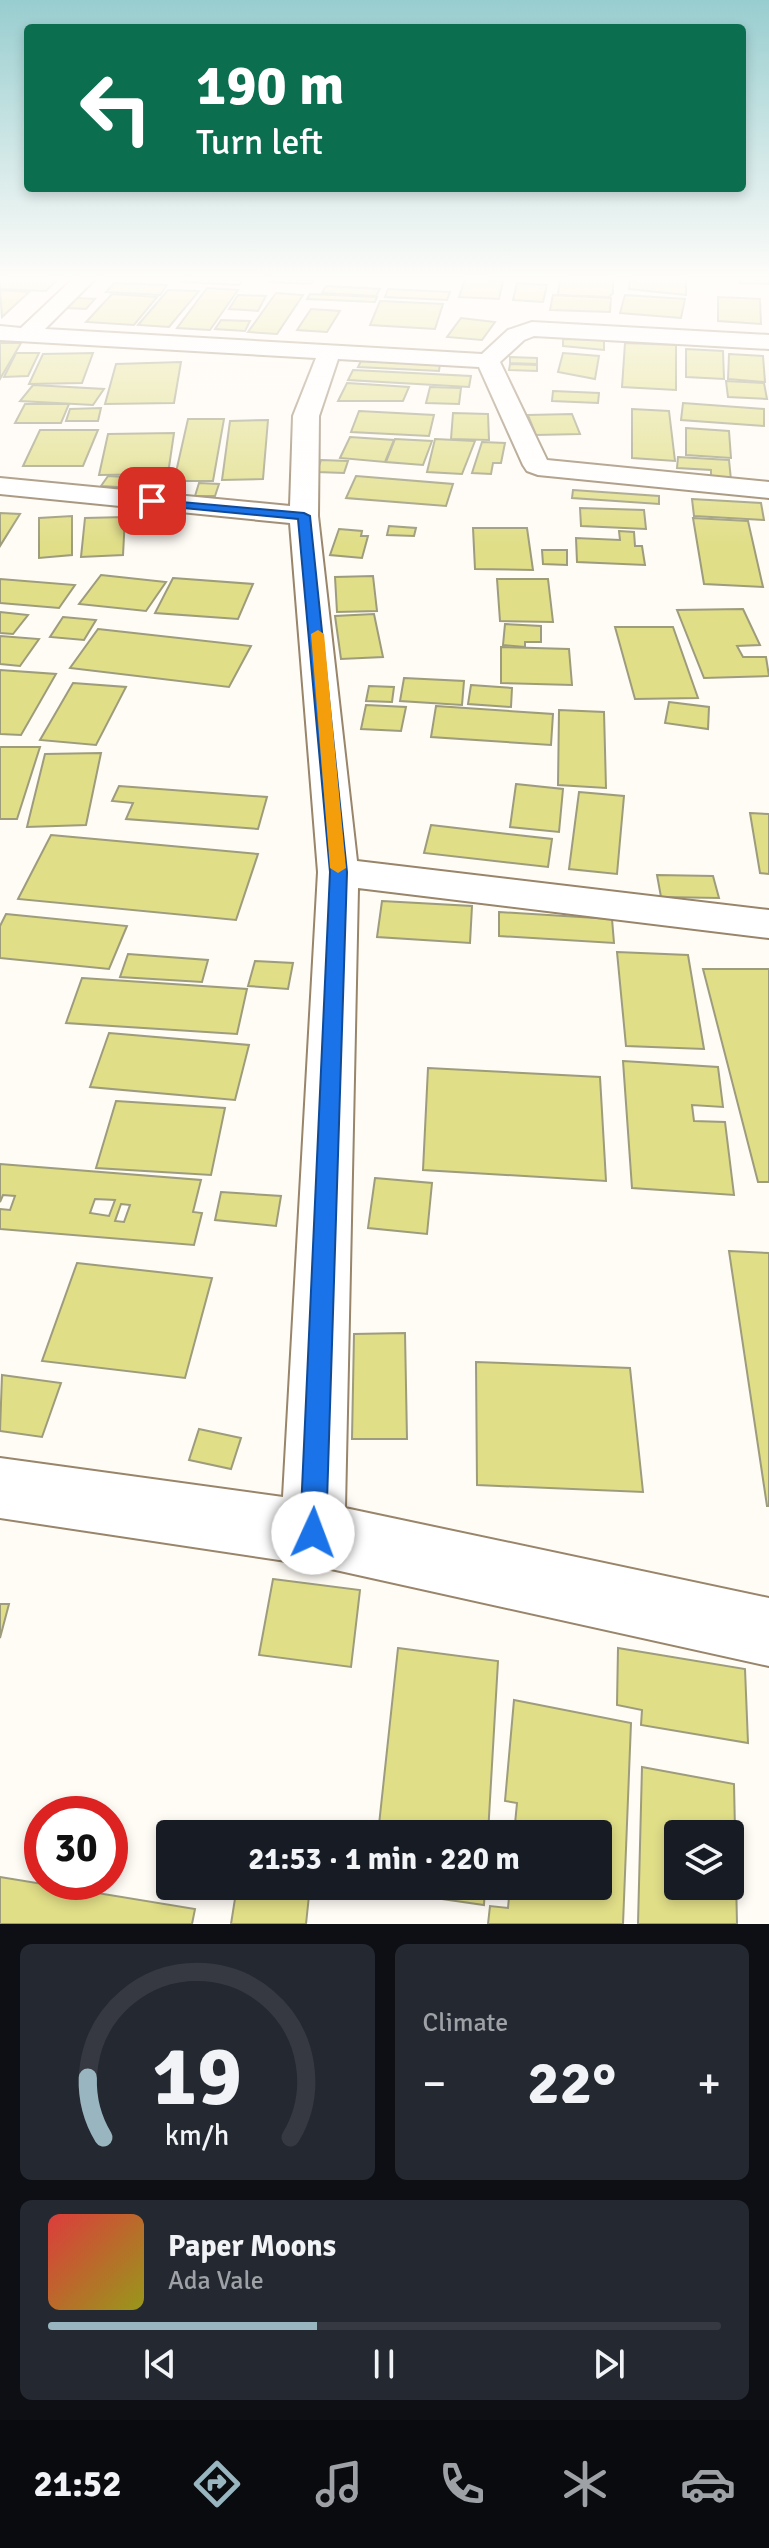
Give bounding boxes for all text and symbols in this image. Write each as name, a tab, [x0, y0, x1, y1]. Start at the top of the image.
text: 190 m	[196, 51, 344, 120]
icon: left	[64, 56, 168, 160]
text: Turn left	[196, 120, 323, 165]
pin	[118, 467, 186, 535]
icon: arrive	[130, 479, 174, 523]
position arrow	[271, 1491, 355, 1575]
speed limit sign: 30	[24, 1796, 128, 1900]
map controls	[664, 1820, 744, 1900]
button: layers	[664, 1820, 744, 1900]
text: 21:53 · 1 min · 220 m	[248, 1841, 520, 1878]
text: Climate	[423, 2007, 508, 2039]
text: 19	[152, 2026, 242, 2128]
text: 22°	[527, 2047, 616, 2121]
text: −	[423, 2057, 446, 2111]
text: +	[697, 2057, 721, 2111]
text: km/h	[165, 2118, 230, 2153]
text: Paper Moons	[168, 2228, 336, 2265]
text: Ada Vale	[168, 2265, 264, 2297]
icon: previous	[138, 2342, 182, 2386]
icon: pause	[362, 2342, 406, 2386]
icon: next	[587, 2342, 631, 2386]
icon: directions	[189, 2456, 245, 2512]
icon: music	[311, 2456, 367, 2512]
icon: phone	[434, 2456, 490, 2512]
icon: climate	[557, 2456, 613, 2512]
icon: car	[680, 2456, 736, 2512]
text: 21:52	[33, 2462, 122, 2507]

